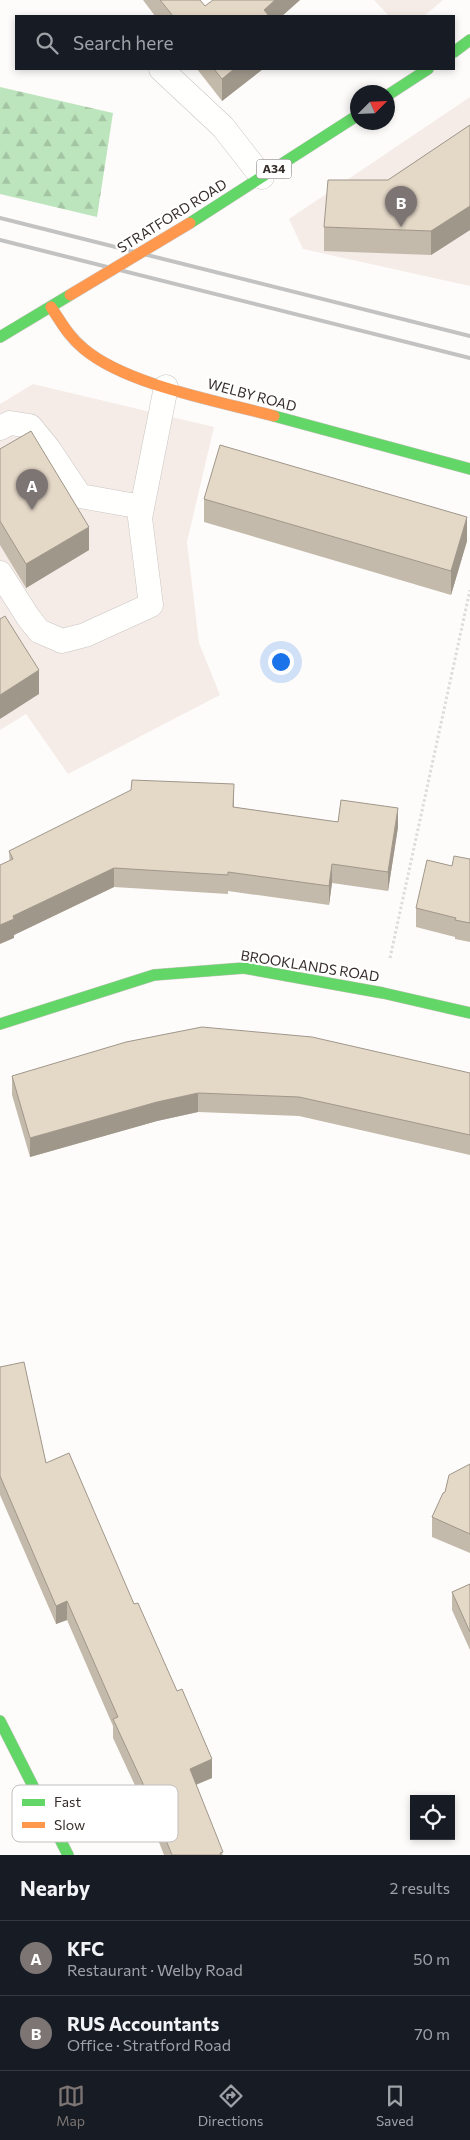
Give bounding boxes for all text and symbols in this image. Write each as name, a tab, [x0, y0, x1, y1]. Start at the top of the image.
search box	[15, 15, 455, 70]
icon: search	[33, 29, 61, 57]
text: Search here	[73, 31, 173, 54]
north arrow	[350, 85, 395, 130]
road number: A34	[256, 160, 292, 178]
street label: STRATFORD ROAD	[114, 175, 230, 256]
pin: B	[385, 186, 417, 227]
street label: WELBY ROAD	[206, 374, 298, 415]
pin: A	[16, 469, 48, 510]
your location	[268, 649, 294, 675]
street label: BROOKLANDS ROAD	[240, 946, 381, 985]
legend	[12, 1785, 178, 1842]
text: Fast	[54, 1793, 81, 1810]
map controls	[410, 1795, 455, 1840]
button: locate	[410, 1795, 455, 1840]
text: Slow	[54, 1816, 85, 1833]
text: Nearby	[20, 1875, 90, 1900]
text: 2 results	[389, 1878, 450, 1897]
text: KFC	[67, 1937, 104, 1960]
text: A	[30, 1949, 42, 1968]
text: 50 m	[413, 1949, 450, 1968]
text: Restaurant · Welby Road	[67, 1960, 243, 1979]
text: RUS Accountants	[67, 2012, 219, 2035]
text: B	[31, 2024, 41, 2043]
text: 70 m	[414, 2024, 450, 2043]
text: Office · Stratford Road	[67, 2035, 231, 2054]
tab: Map	[56, 2082, 85, 2129]
tab: Directions	[198, 2082, 263, 2129]
tab: Saved	[376, 2082, 414, 2129]

